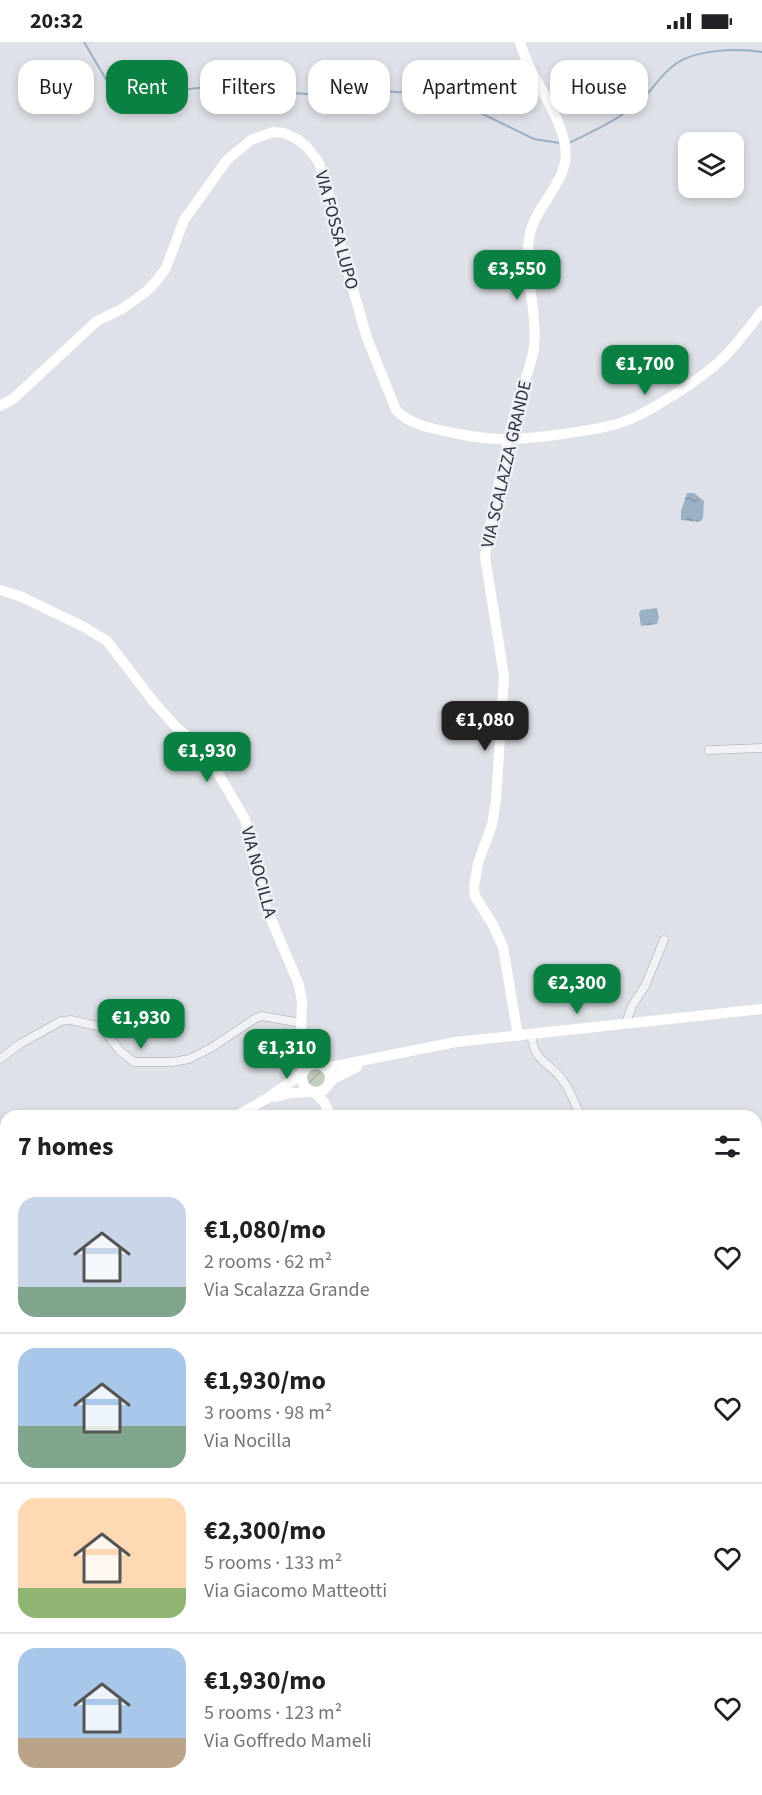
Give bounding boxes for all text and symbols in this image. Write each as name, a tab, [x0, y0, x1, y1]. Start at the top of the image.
text: 20:32	[30, 5, 83, 37]
chip: Buy	[18, 60, 94, 114]
chip: Rent	[106, 60, 188, 114]
chip: Filters	[200, 60, 296, 114]
chip: New	[308, 60, 390, 114]
chip: Apartment	[402, 60, 538, 114]
chip: House	[550, 60, 648, 114]
map controls	[678, 132, 744, 198]
button: layers	[678, 132, 744, 198]
street label: VIA FOSSA LUPO	[309, 168, 364, 293]
pin: €3,550	[468, 250, 566, 301]
text: €3,550	[488, 255, 546, 283]
pin: €1,700	[596, 345, 694, 396]
text: €1,700	[616, 350, 674, 378]
street label: VIA SCALAZZA GRANDE	[475, 378, 538, 550]
pin: €1,080	[436, 701, 534, 752]
text: €1,080	[456, 706, 514, 734]
pin: €1,930	[158, 732, 256, 783]
text: €1,930	[178, 737, 236, 765]
street label: VIA NOCILLA	[234, 824, 283, 921]
pin: €2,300	[528, 964, 626, 1015]
text: €2,300	[548, 969, 606, 997]
pin: €1,930	[92, 999, 190, 1050]
text: €1,930	[112, 1004, 170, 1032]
pin: €1,310	[238, 1029, 336, 1080]
text: €1,310	[258, 1034, 316, 1062]
text: 7 homes	[18, 1128, 113, 1165]
icon: filters	[711, 1130, 744, 1163]
text: €1,080/mo	[204, 1211, 326, 1248]
icon: home	[66, 1221, 138, 1293]
icon: heart	[711, 1241, 744, 1274]
text: 2 rooms · 62 m²	[204, 1248, 332, 1276]
text: Via Scalazza Grande	[204, 1276, 370, 1304]
text: €1,930/mo	[204, 1362, 326, 1399]
icon: home	[66, 1372, 138, 1444]
icon: heart	[711, 1392, 744, 1425]
text: 3 rooms · 98 m²	[204, 1399, 332, 1427]
text: Via Nocilla	[204, 1427, 291, 1455]
text: €2,300/mo	[204, 1512, 326, 1549]
icon: home	[66, 1522, 138, 1594]
icon: heart	[711, 1542, 744, 1575]
text: 5 rooms · 133 m²	[204, 1549, 342, 1577]
text: Via Giacomo Matteotti	[204, 1577, 387, 1605]
text: €1,930/mo	[204, 1662, 326, 1699]
icon: home	[66, 1672, 138, 1744]
icon: heart	[711, 1692, 744, 1725]
text: 5 rooms · 123 m²	[204, 1699, 342, 1727]
text: Via Goffredo Mameli	[204, 1727, 372, 1755]

